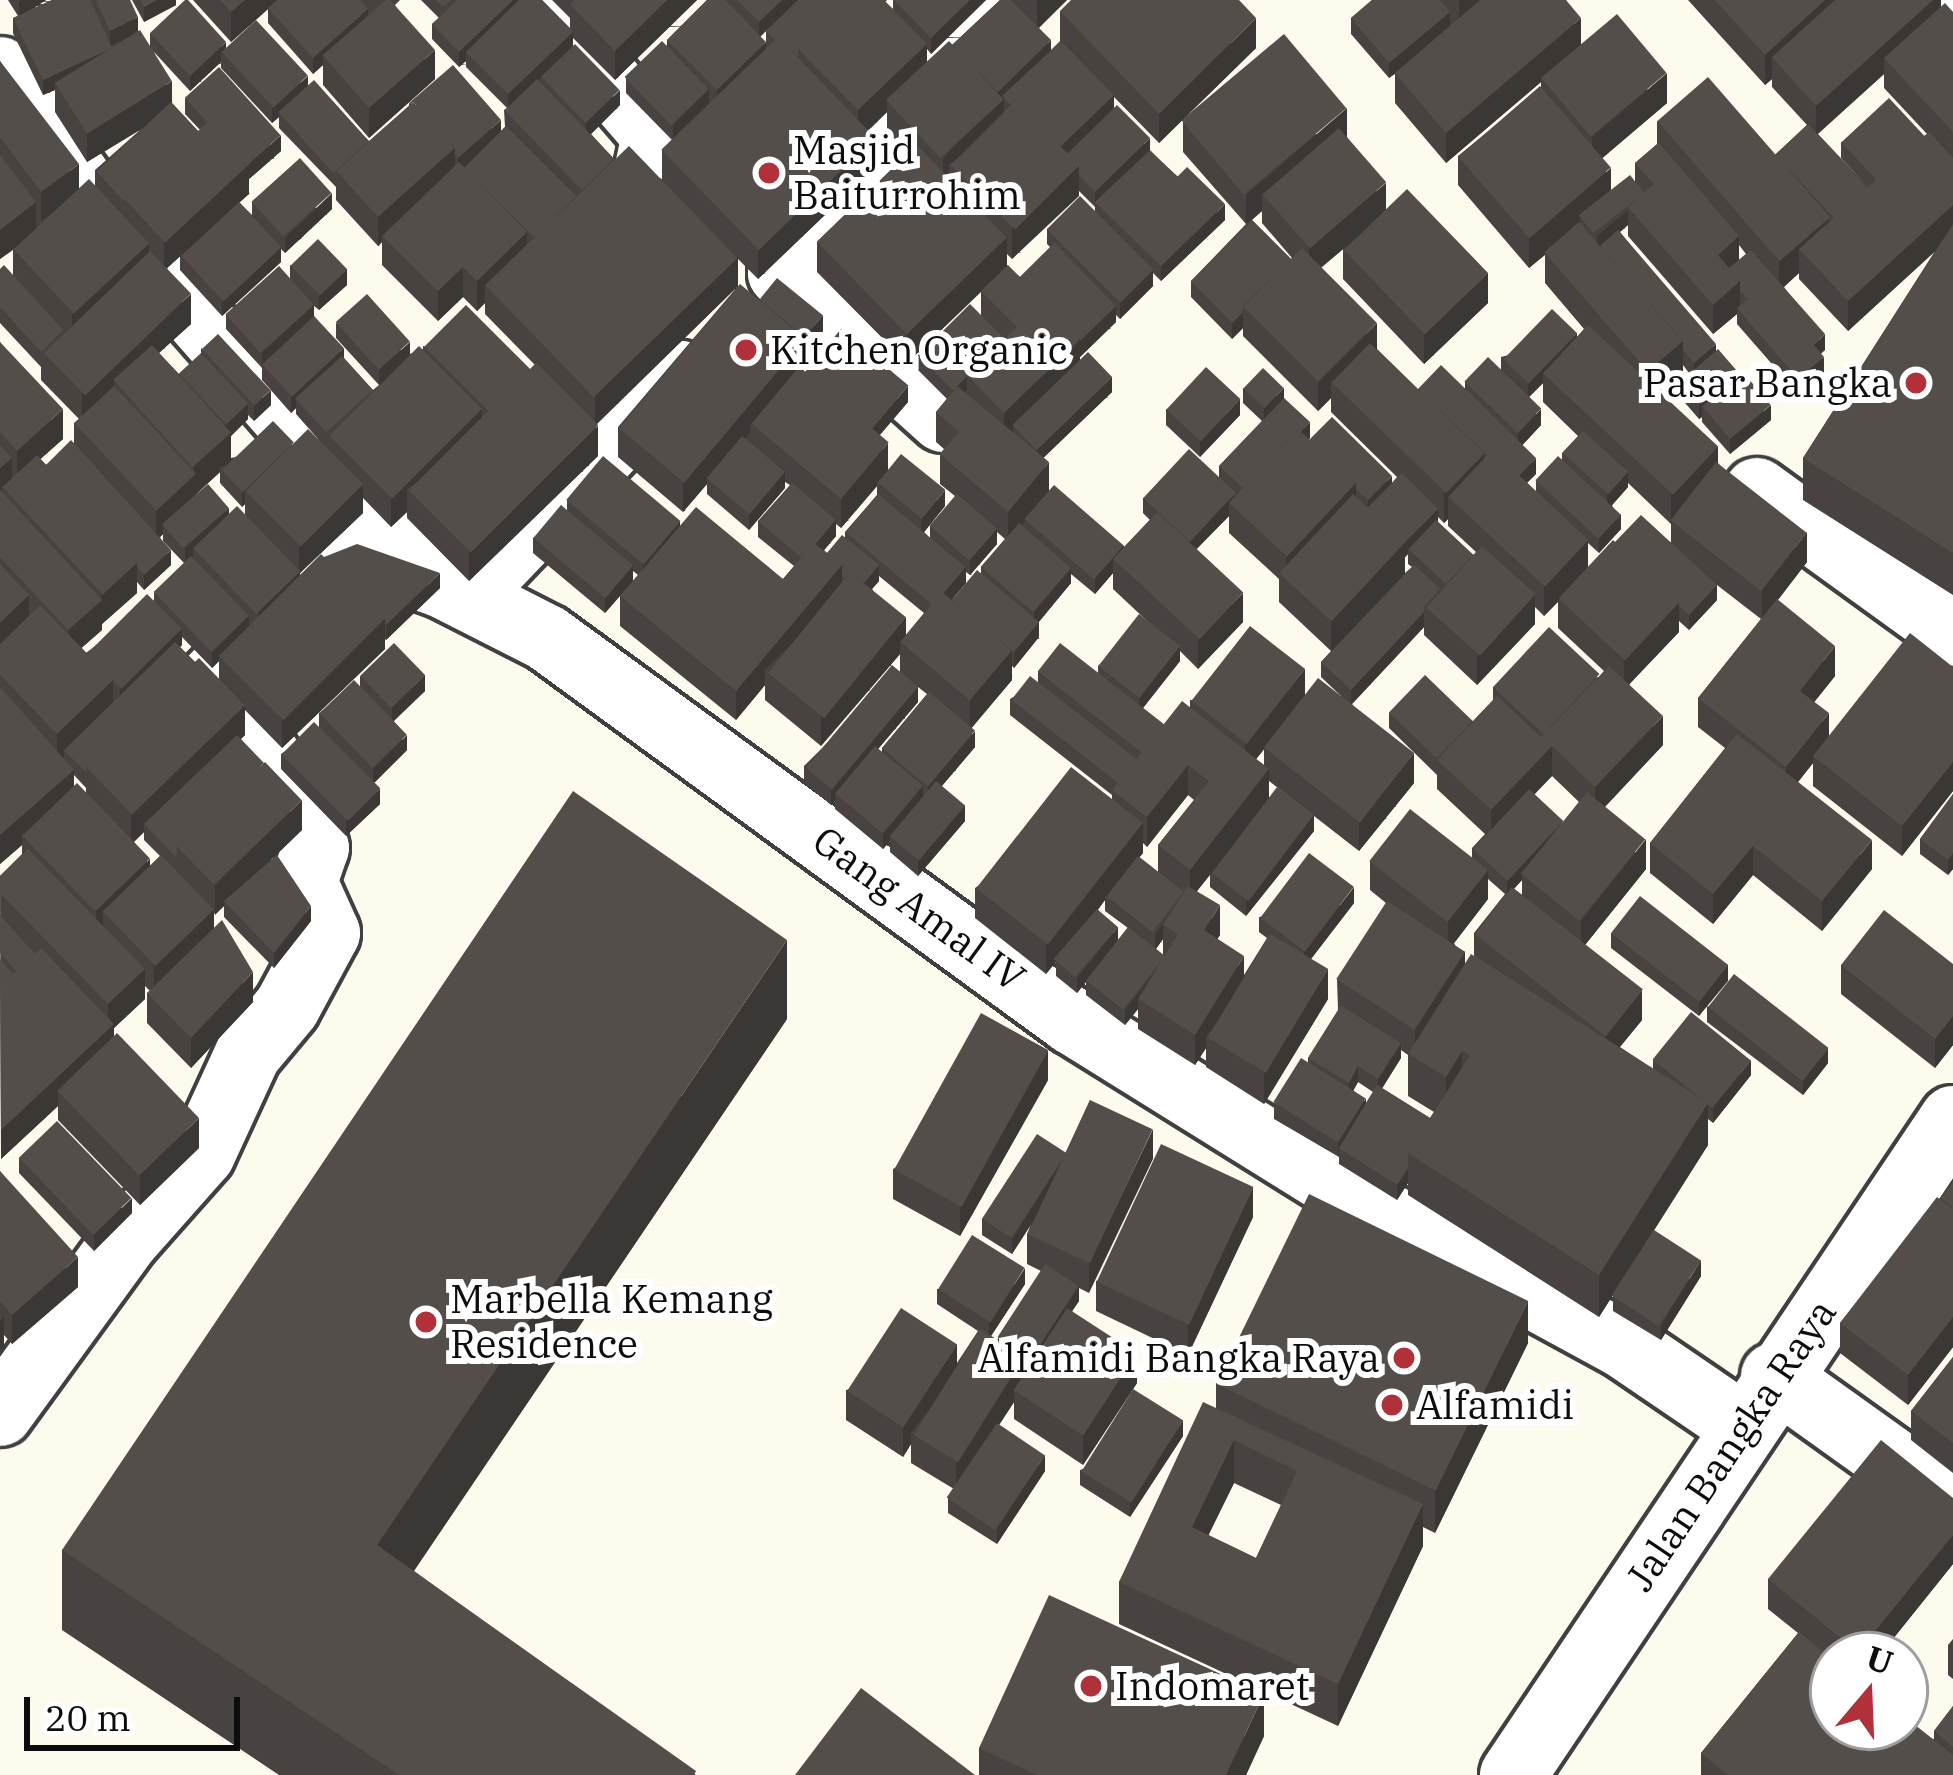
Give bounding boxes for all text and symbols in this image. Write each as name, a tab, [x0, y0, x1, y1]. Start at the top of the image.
place label: Masjid Baiturrohim	[793, 128, 1021, 219]
marker: Masjid Baiturrohim	[756, 160, 782, 186]
place label: Kitchen Organic	[770, 327, 1068, 373]
marker: Kitchen Organic	[733, 337, 759, 363]
place label: Pasar Bangka	[1643, 360, 1892, 406]
marker: Pasar Bangka	[1903, 370, 1929, 396]
street label: Gang Amal IV	[804, 816, 1034, 1002]
place label: Marbella Kemang Residence	[450, 1277, 773, 1368]
street label: Jalan Bangka Raya	[1616, 1290, 1846, 1600]
marker: Marbella Kemang Residence	[413, 1309, 439, 1335]
place label: Alfamidi Bangka Raya	[977, 1335, 1380, 1381]
marker: Alfamidi Bangka Raya	[1391, 1345, 1417, 1371]
place label: Alfamidi	[1416, 1382, 1574, 1428]
marker: Alfamidi	[1379, 1392, 1405, 1418]
north arrow	[1809, 1631, 1929, 1751]
text: U	[1861, 1635, 1899, 1684]
place label: Indomaret	[1115, 1663, 1310, 1709]
scale bar	[30, 1673, 246, 1747]
marker: Indomaret	[1078, 1673, 1104, 1699]
text: 20 m	[45, 1694, 131, 1741]

